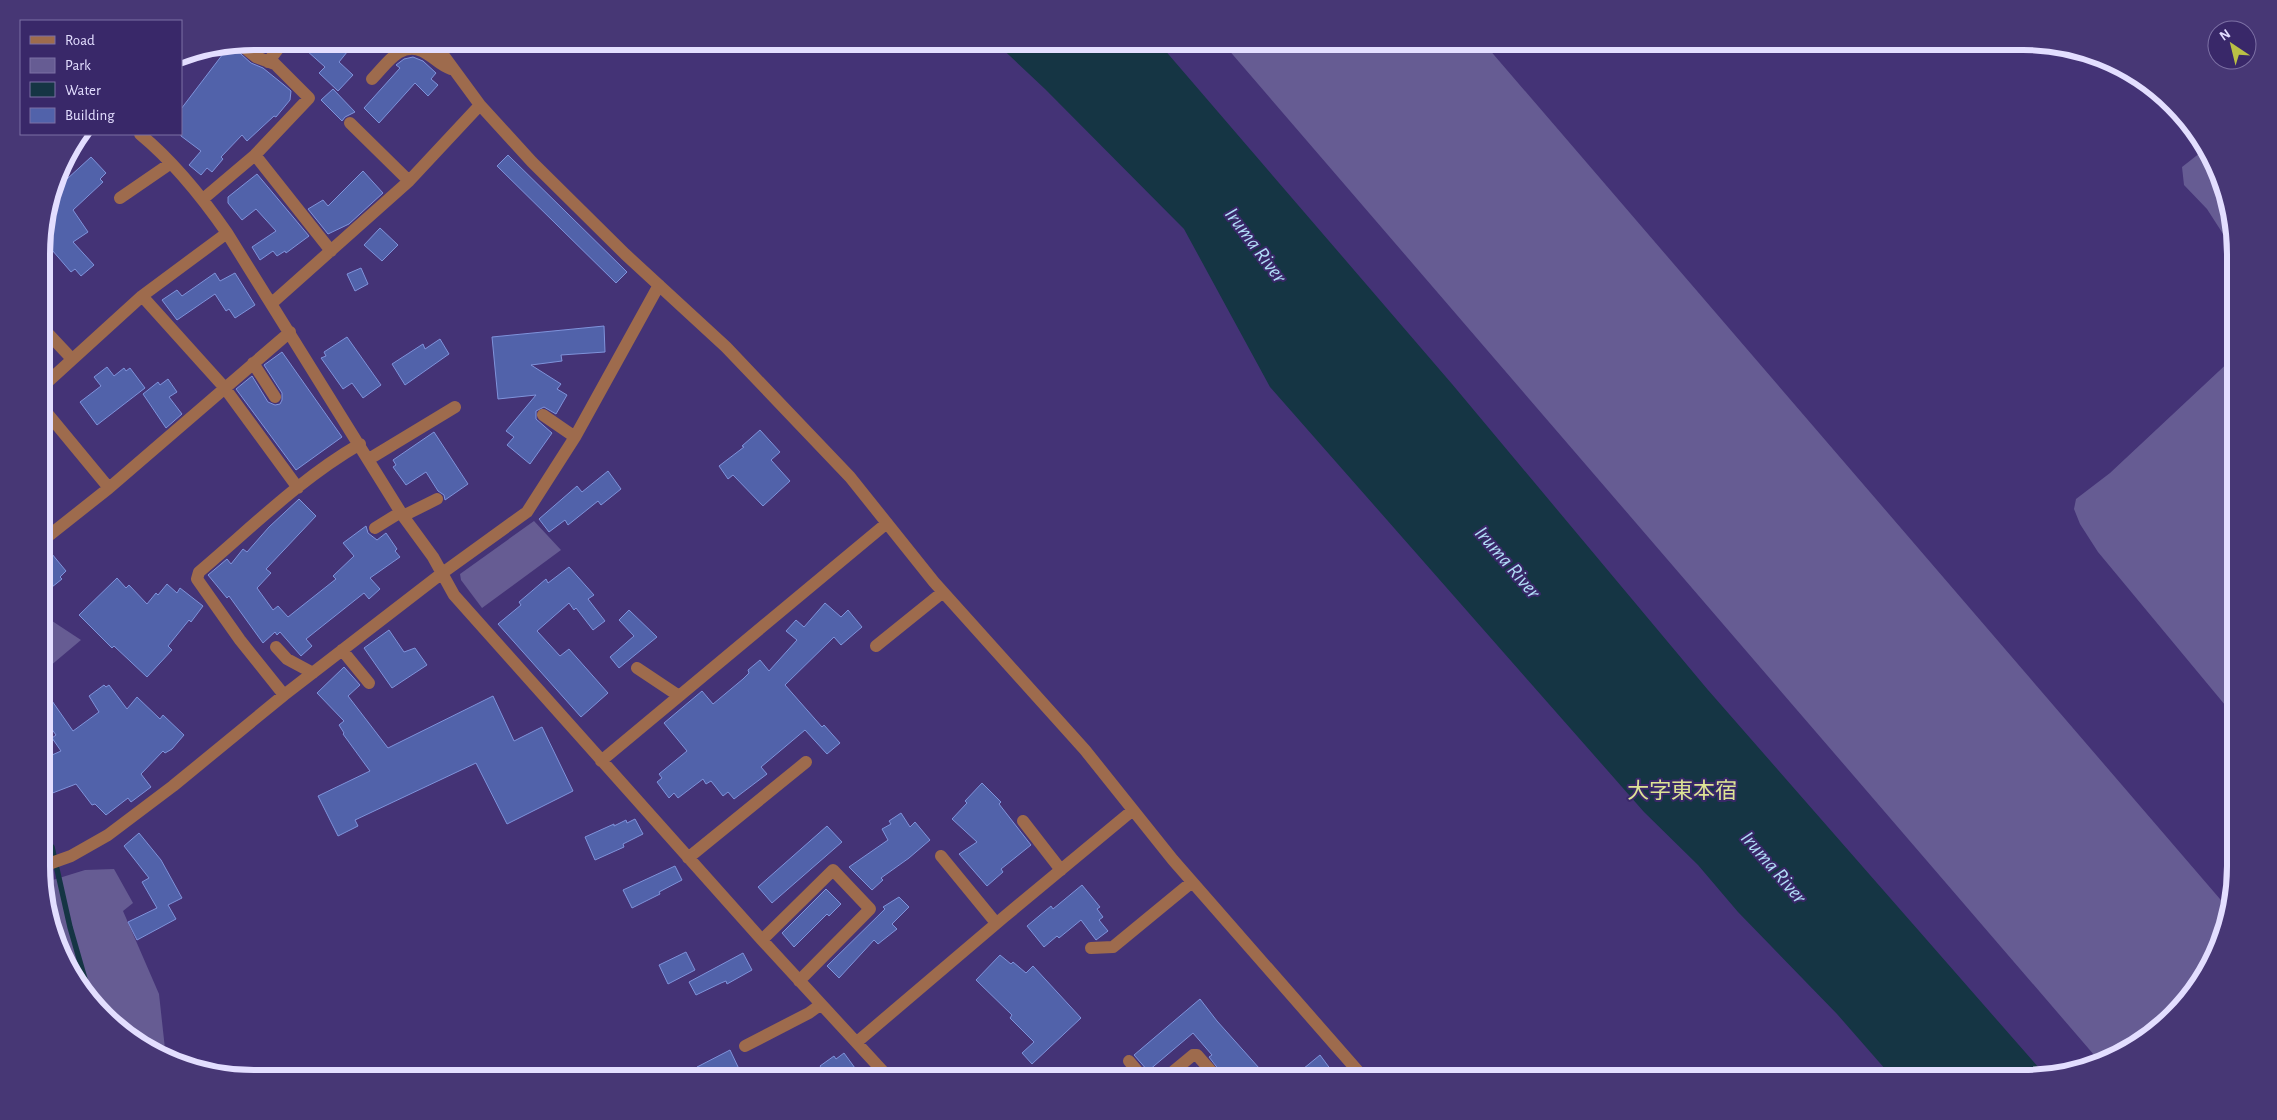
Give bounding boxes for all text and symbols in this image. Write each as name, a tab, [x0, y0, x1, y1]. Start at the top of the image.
legend	[20, 20, 182, 135]
north arrow	[2207, 20, 2257, 70]
text: N	[2217, 27, 2233, 44]
text: Road	[65, 33, 95, 48]
text: Park	[65, 58, 91, 73]
text: Water	[65, 83, 101, 98]
text: Building	[65, 108, 115, 123]
water label: Iruma River	[1221, 204, 1291, 288]
water label: Iruma River	[1471, 522, 1545, 603]
district label: 大字東本宿	[1627, 779, 1737, 802]
water label: Iruma River	[1737, 827, 1811, 908]

